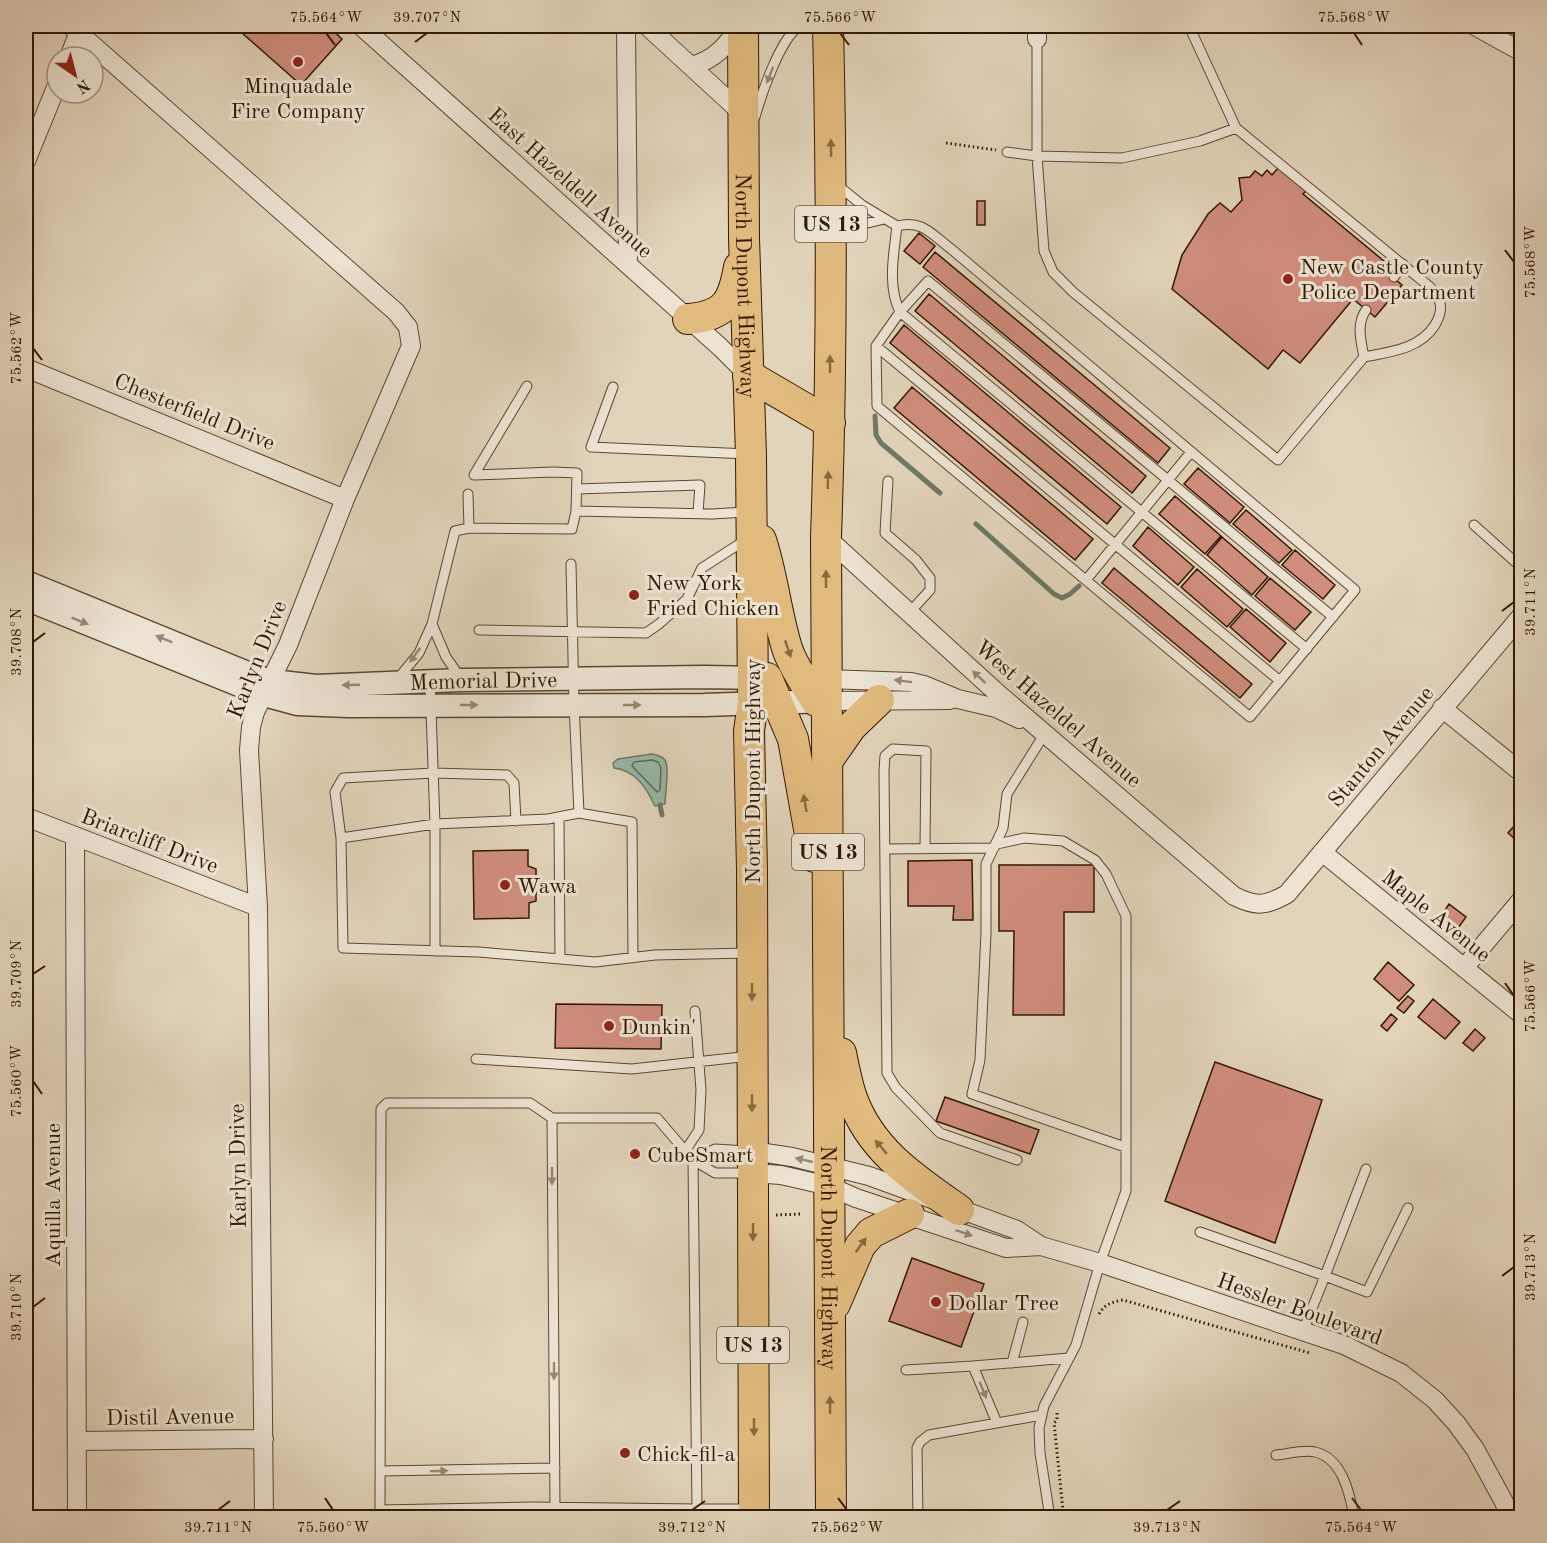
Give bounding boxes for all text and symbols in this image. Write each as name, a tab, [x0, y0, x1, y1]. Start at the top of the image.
text: 75.564°W	[290, 11, 362, 26]
text: 39.707°N	[393, 11, 461, 26]
text: 75.566°W	[804, 11, 876, 26]
text: 75.568°W	[1318, 11, 1390, 26]
north arrow	[45, 45, 105, 105]
marker: Minquadale Fire Company	[291, 55, 305, 69]
one-way arrow	[765, 66, 775, 84]
text: N	[72, 76, 92, 96]
place label: Minquadale Fire Company	[230, 76, 366, 123]
street label: East Hazeldell Avenue	[483, 104, 656, 263]
one-way arrow	[826, 139, 836, 158]
street label: North Dupont Highway	[731, 173, 758, 399]
road number: US 13	[795, 206, 867, 242]
text: 75.568°W	[1524, 226, 1539, 298]
place label: New Castle County Police Department	[1300, 257, 1484, 304]
marker: New Castle County Police Department	[1281, 272, 1295, 286]
text: 75.562°W	[10, 312, 25, 384]
one-way arrow	[826, 355, 835, 374]
street label: Chesterfield Drive	[111, 371, 278, 455]
one-way arrow	[823, 471, 833, 490]
text: 39.711°N	[1524, 568, 1539, 636]
one-way arrow	[821, 569, 831, 588]
place label: New York Fried Chicken	[646, 573, 779, 620]
marker: New York Fried Chicken	[627, 588, 641, 602]
street label: Karlyn Drive	[224, 598, 291, 722]
text: 39.708°N	[10, 608, 25, 676]
one-way arrow	[71, 616, 89, 626]
one-way arrow	[155, 634, 173, 644]
street label: West Hazeldel Avenue	[970, 637, 1145, 792]
one-way arrow	[784, 640, 794, 658]
one-way arrow	[410, 648, 422, 663]
street label: North Dupont Highway	[743, 658, 765, 884]
street label: Memorial Drive	[409, 670, 557, 695]
one-way arrow	[972, 670, 987, 684]
one-way arrow	[893, 676, 912, 686]
one-way arrow	[341, 681, 360, 690]
street label: Stanton Avenue	[1325, 683, 1438, 812]
one-way arrow	[460, 700, 479, 710]
one-way arrow	[623, 700, 642, 709]
one-way arrow	[800, 793, 809, 812]
street label: Briarcliff Drive	[78, 806, 221, 878]
road number: US 13	[792, 834, 864, 870]
street label: Maple Avenue	[1377, 866, 1494, 967]
place label: Wawa	[517, 876, 576, 898]
marker: Wawa	[498, 878, 512, 892]
text: 39.709°N	[10, 940, 25, 1008]
text: 75.566°W	[1524, 960, 1539, 1032]
one-way arrow	[747, 982, 757, 1001]
place label: Dunkin'	[621, 1017, 696, 1039]
marker: Dunkin'	[602, 1019, 616, 1033]
text: 75.560°W	[10, 1045, 25, 1117]
one-way arrow	[748, 1093, 757, 1112]
street label: Karlyn Drive	[227, 1103, 251, 1229]
street label: Aquilla Avenue	[43, 1123, 65, 1267]
one-way arrow	[874, 1139, 887, 1155]
place label: CubeSmart	[647, 1145, 754, 1167]
street label: North Dupont Highway	[816, 1145, 839, 1371]
marker: CubeSmart	[628, 1147, 642, 1161]
one-way arrow	[794, 1154, 813, 1164]
one-way arrow	[547, 1167, 557, 1186]
one-way arrow	[748, 1222, 758, 1241]
one-way arrow	[955, 1229, 973, 1239]
text: 39.713°N	[1524, 1233, 1539, 1301]
one-way arrow	[855, 1238, 867, 1254]
street label: Hessler Boulevard	[1214, 1270, 1385, 1350]
text: 39.710°N	[10, 1273, 25, 1341]
place label: Dollar Tree	[948, 1293, 1059, 1315]
marker: Dollar Tree	[929, 1295, 943, 1309]
road number: US 13	[717, 1327, 789, 1363]
one-way arrow	[549, 1362, 559, 1381]
one-way arrow	[978, 1381, 988, 1399]
one-way arrow	[825, 1396, 835, 1415]
street label: Distil Avenue	[106, 1406, 234, 1430]
one-way arrow	[749, 1417, 759, 1436]
place label: Chick-fil-a	[637, 1444, 736, 1466]
marker: Chick-fil-a	[618, 1446, 632, 1460]
one-way arrow	[429, 1466, 448, 1475]
text: 39.711°N	[184, 1521, 252, 1536]
text: 75.560°W	[297, 1521, 369, 1536]
text: 39.712°N	[658, 1521, 726, 1536]
text: 75.562°W	[811, 1521, 883, 1536]
text: 39.713°N	[1133, 1521, 1201, 1536]
text: 75.564°W	[1325, 1521, 1397, 1536]

